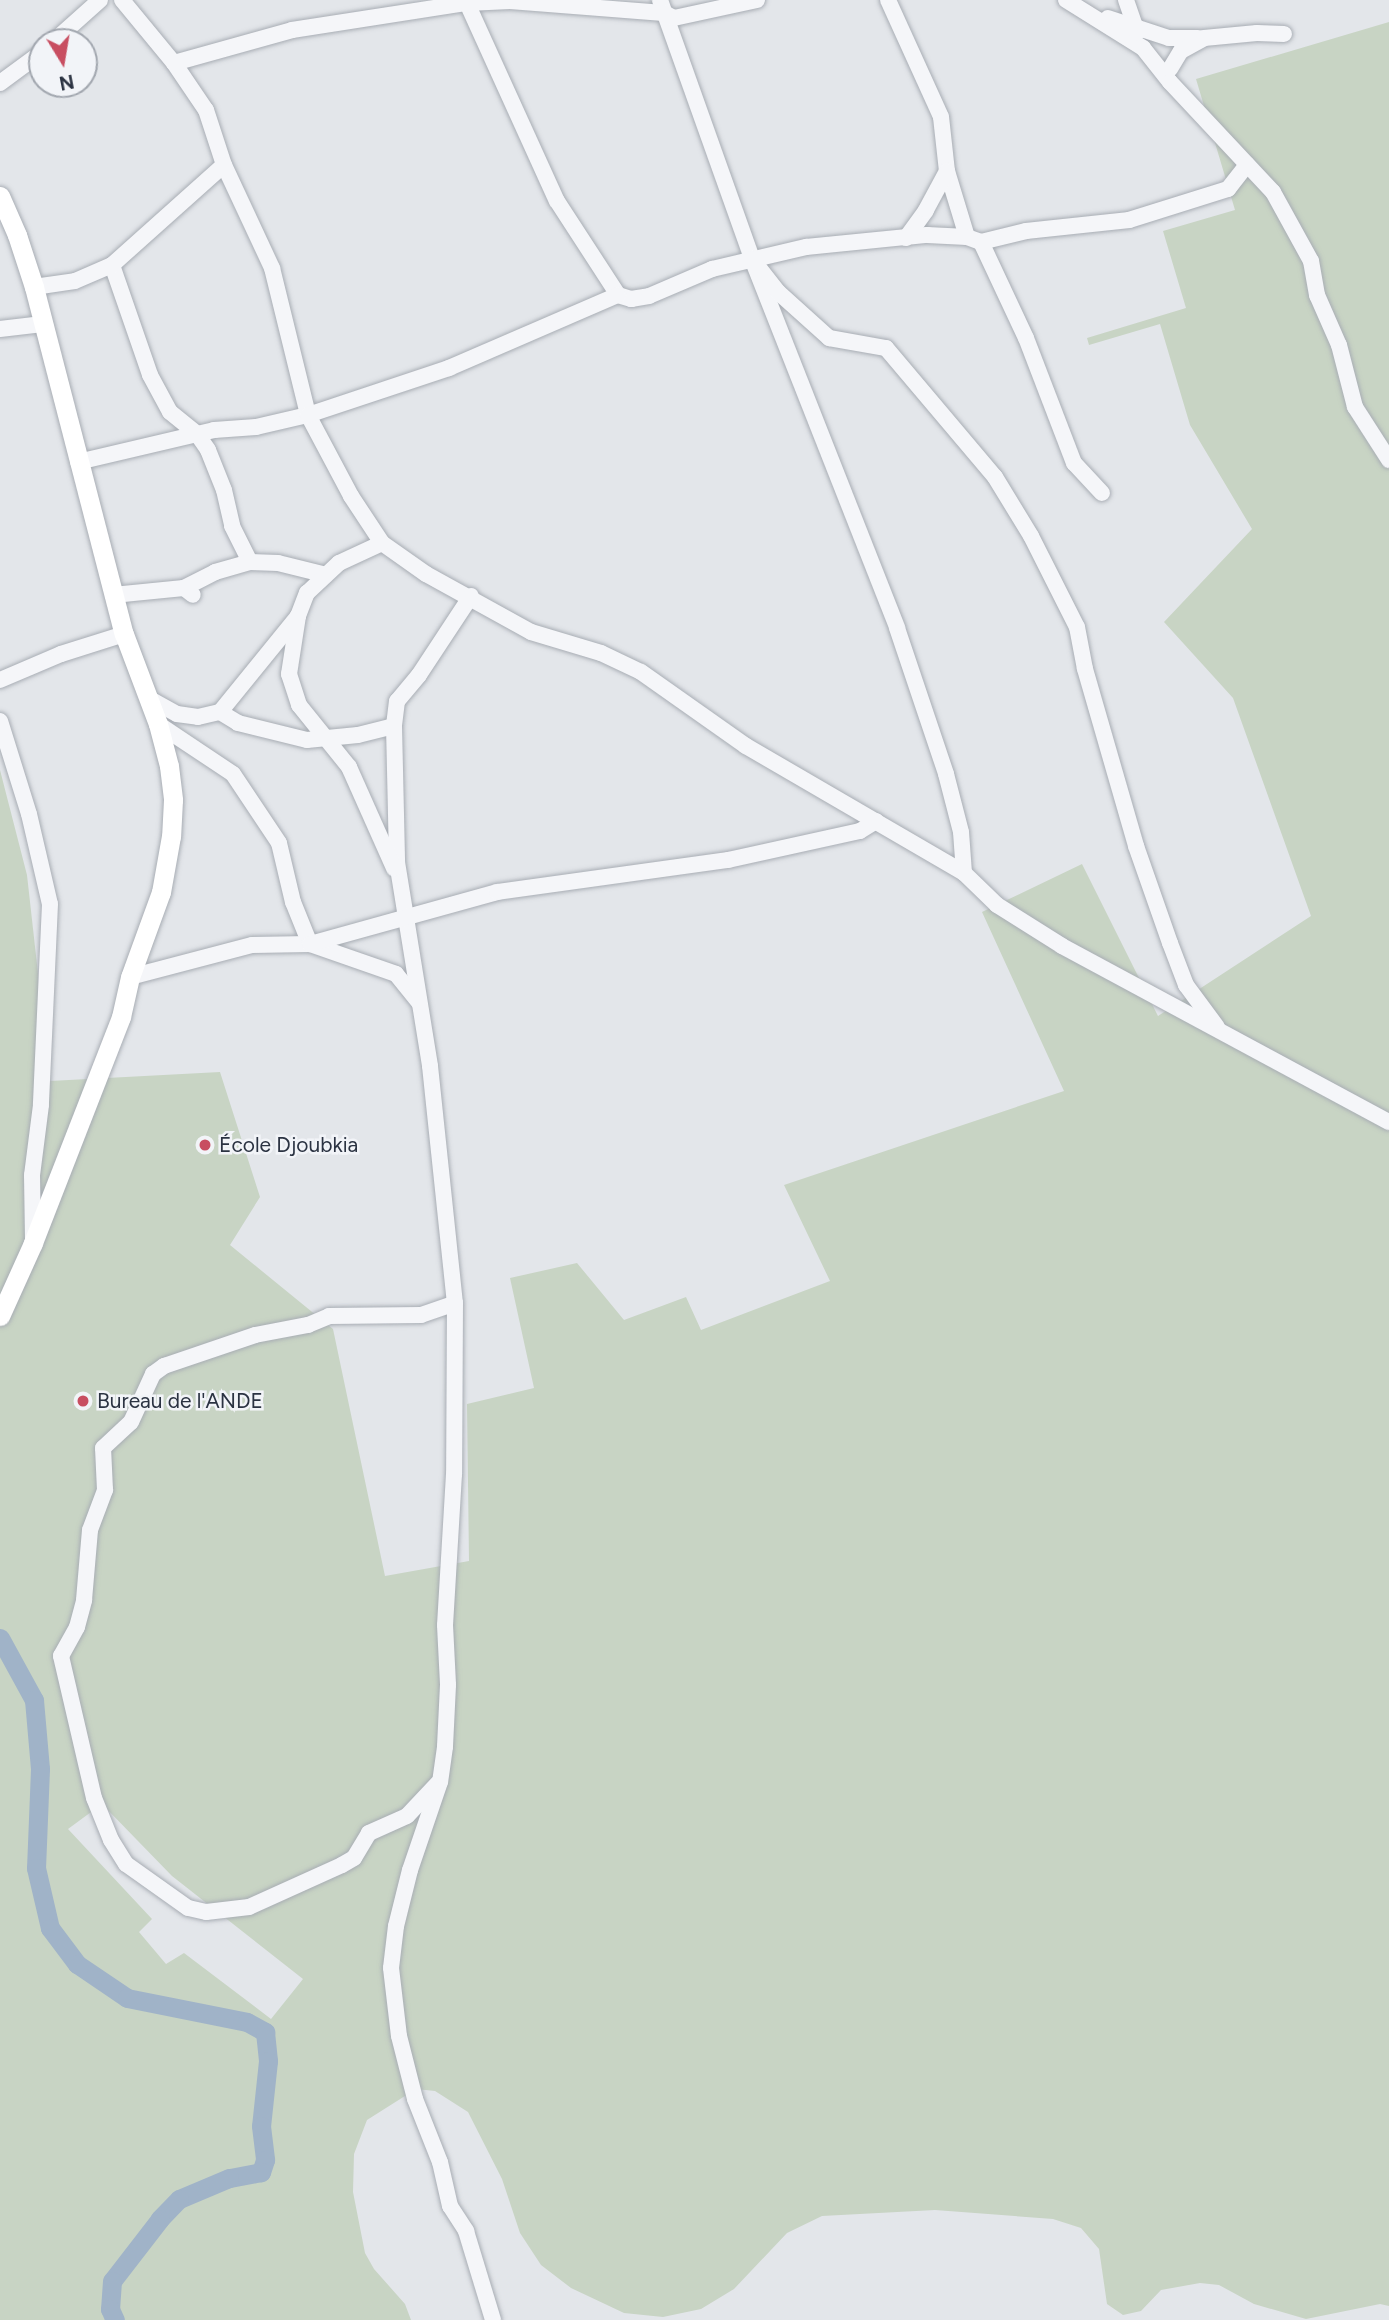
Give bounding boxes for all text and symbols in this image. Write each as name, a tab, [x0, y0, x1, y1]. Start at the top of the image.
north arrow	[28, 28, 98, 98]
text: N	[57, 69, 76, 95]
place label: École Djoubkia	[219, 1132, 358, 1158]
marker: École Djoubkia	[197, 1137, 213, 1153]
place label: Bureau de l'ANDE	[97, 1388, 263, 1414]
marker: Bureau de l'ANDE	[75, 1393, 91, 1409]

